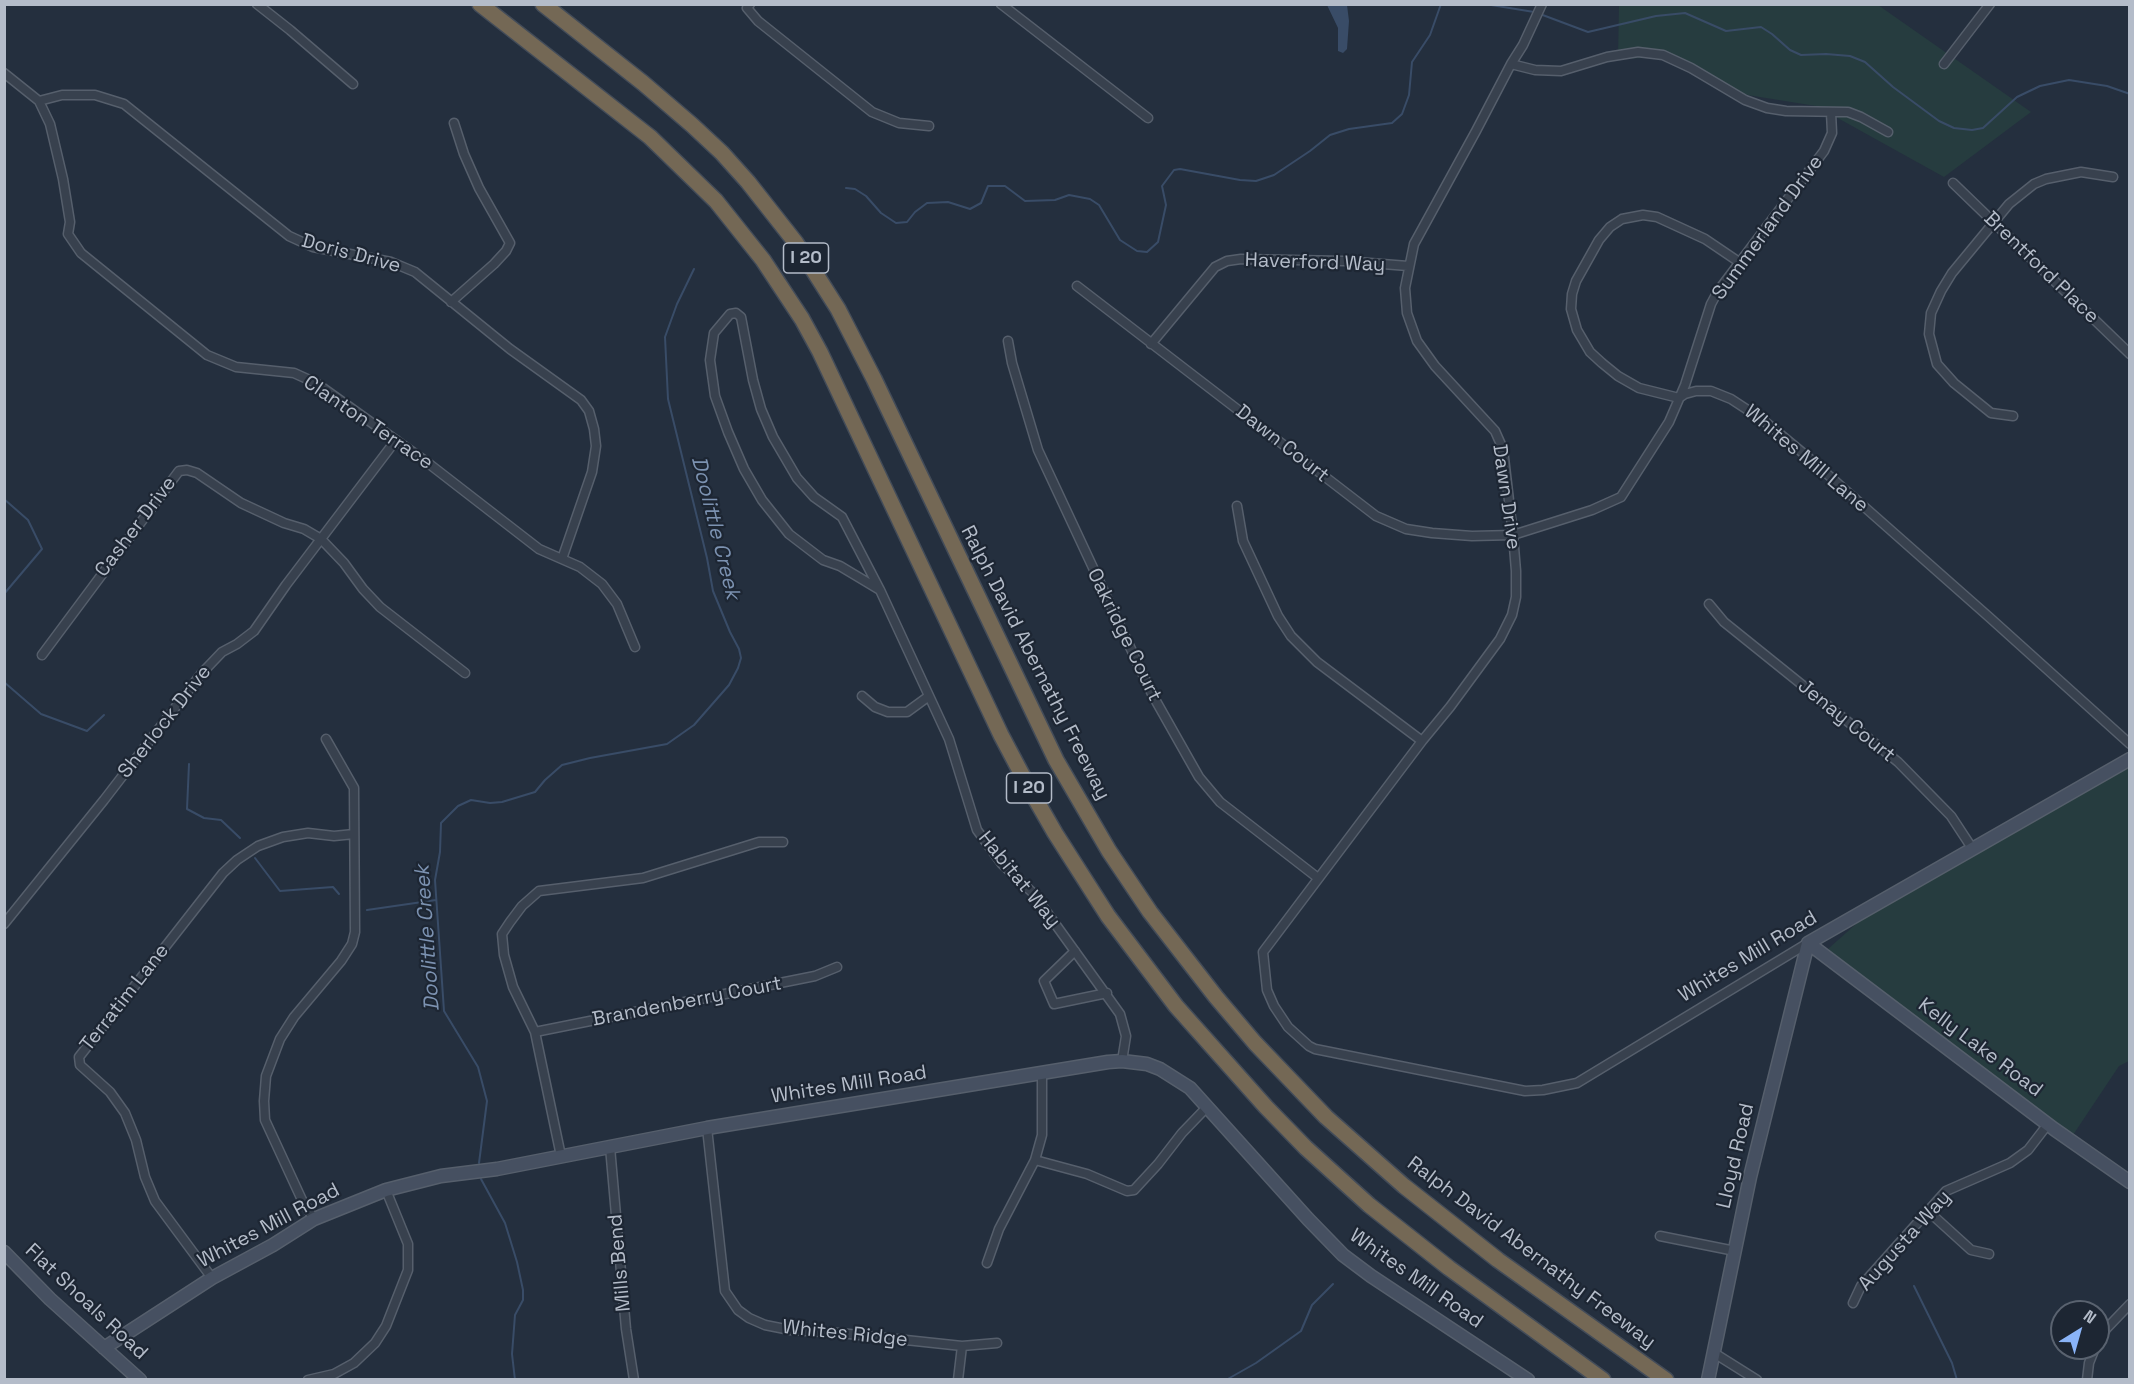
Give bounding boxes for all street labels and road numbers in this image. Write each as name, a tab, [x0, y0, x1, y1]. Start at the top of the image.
street label: Summerland Drive	[1707, 151, 1829, 305]
street label: Brentford Place	[1978, 207, 2104, 329]
street label: Doris Drive	[299, 229, 403, 279]
road number: I 20	[784, 243, 828, 273]
street label: Haverford Way	[1244, 249, 1386, 277]
street label: Clanton Terrace	[299, 371, 437, 475]
street label: Dawn Court	[1230, 400, 1334, 488]
street label: Whites Mill Lane	[1739, 400, 1873, 518]
street label: Dawn Drive	[1487, 443, 1525, 551]
street label: Casher Drive	[90, 472, 182, 582]
street label: Ralph David Abernathy Freeway	[955, 522, 1115, 804]
street label: Oakridge Court	[1081, 565, 1167, 705]
street label: Sherlock Drive	[113, 661, 217, 783]
street label: Jenay Court	[1792, 674, 1900, 768]
road number: I 20	[1006, 773, 1052, 803]
street label: Habitat Way	[973, 827, 1065, 933]
street label: Whites Mill Road	[1674, 906, 1822, 1008]
street label: Terratim Lane	[75, 939, 175, 1057]
street label: Brandenberry Court	[590, 972, 784, 1032]
street label: Kelly Lake Road	[1913, 993, 2047, 1103]
street label: Whites Mill Road	[769, 1061, 929, 1109]
street label: Lloyd Road	[1712, 1101, 1760, 1211]
street label: Ralph David Abernathy Freeway	[1402, 1152, 1660, 1354]
street label: Whites Mill Road	[194, 1178, 344, 1274]
street label: Augusta Way	[1854, 1186, 1956, 1296]
street label: Mills Bend	[604, 1213, 636, 1313]
street label: Whites Mill Road	[1345, 1224, 1487, 1334]
street label: Flat Shoals Road	[20, 1239, 152, 1365]
street label: Whites Ridge	[781, 1315, 909, 1353]

